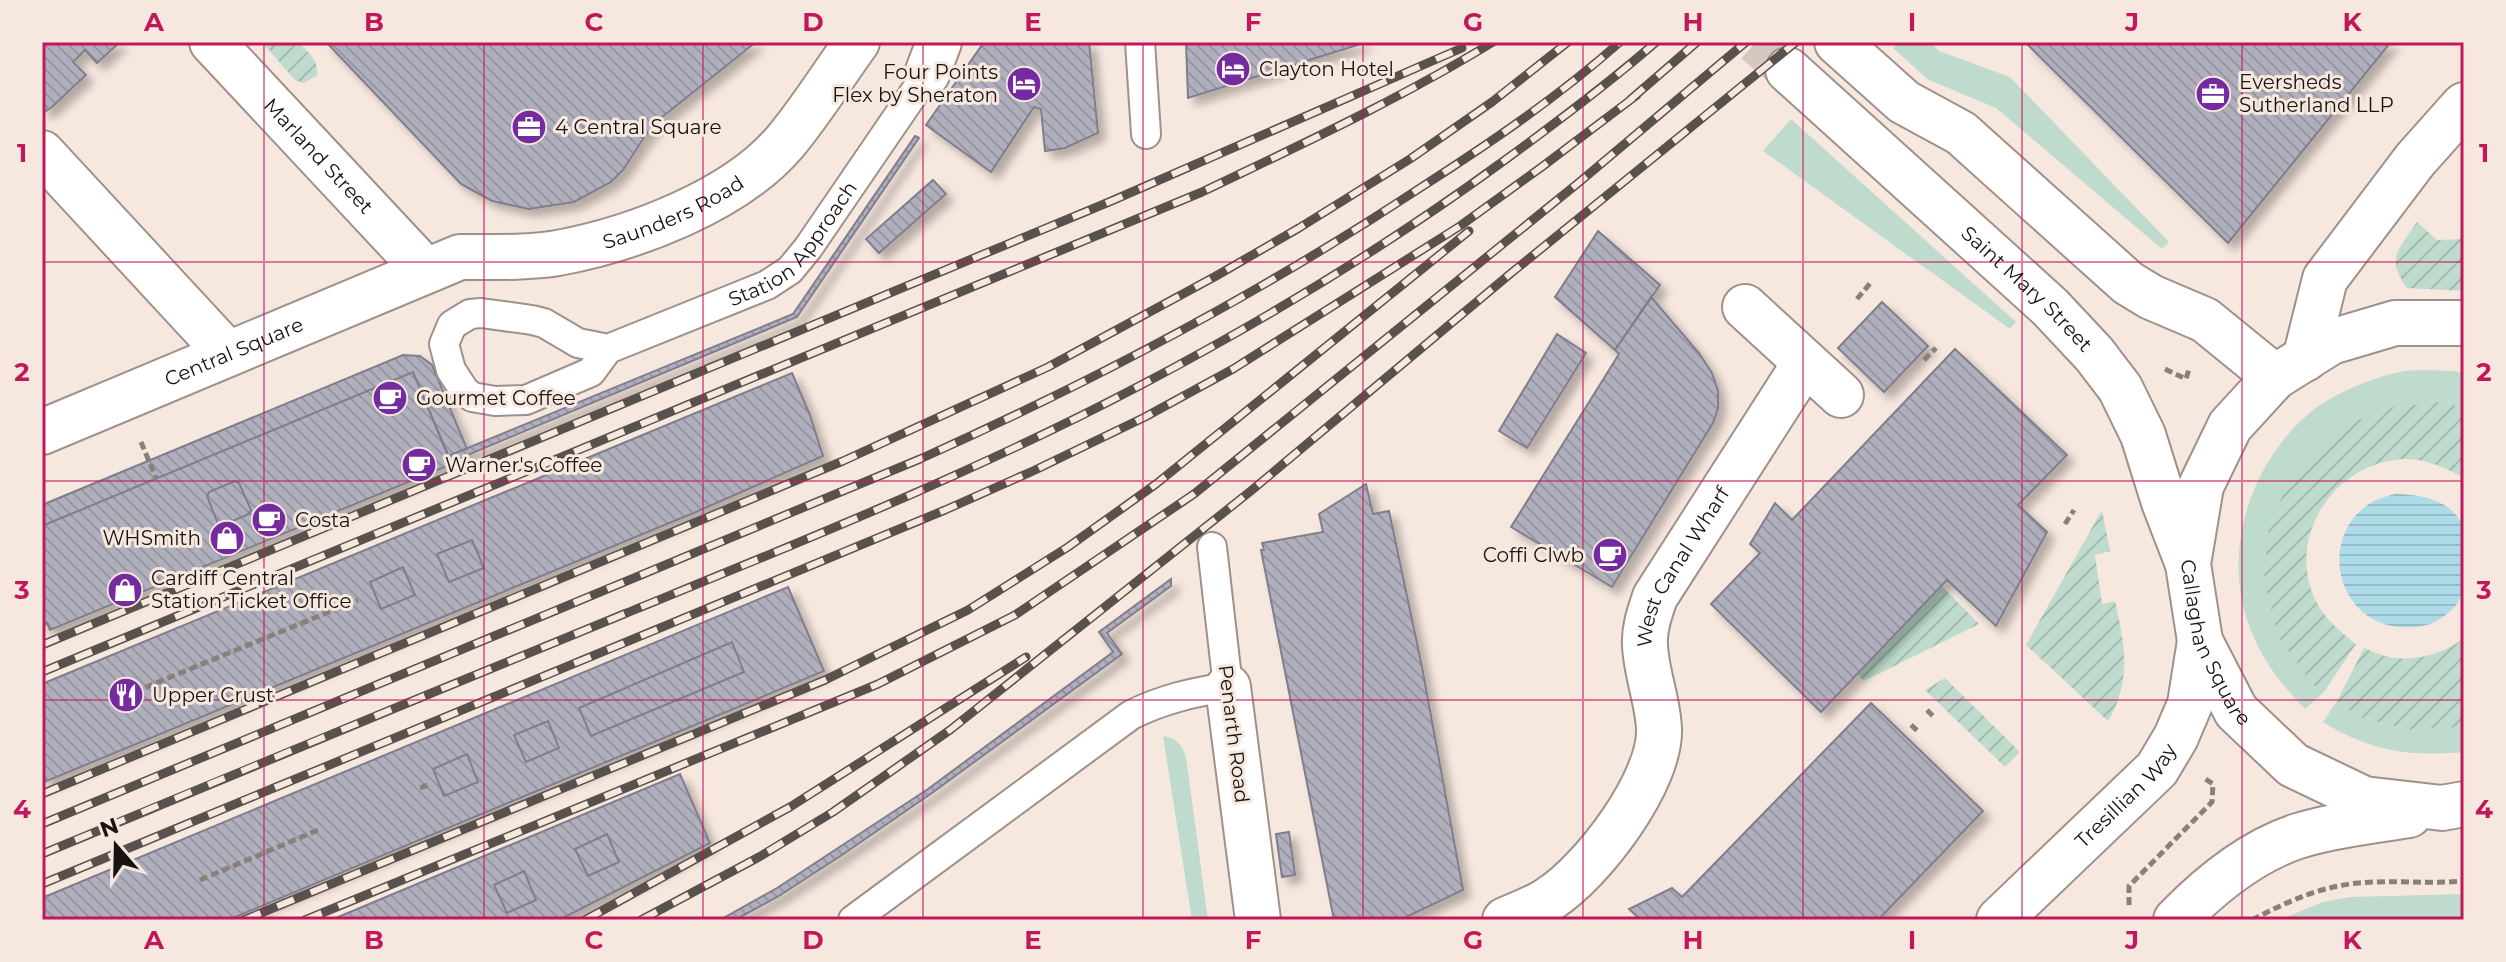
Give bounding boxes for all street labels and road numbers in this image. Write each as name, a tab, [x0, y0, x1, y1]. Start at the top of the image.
street label: Marland Street	[259, 93, 378, 219]
street label: Saunders Road	[600, 170, 748, 254]
street label: Station Approach	[725, 177, 862, 311]
street label: Saint Mary Street	[1957, 221, 2097, 357]
street label: Central Square	[161, 312, 307, 391]
street label: West Canal Wharf	[1632, 481, 1735, 648]
street label: Callaghan Square	[2175, 558, 2256, 731]
street label: Penarth Road	[1214, 664, 1254, 804]
street label: Tresillian Way	[2070, 739, 2182, 853]

